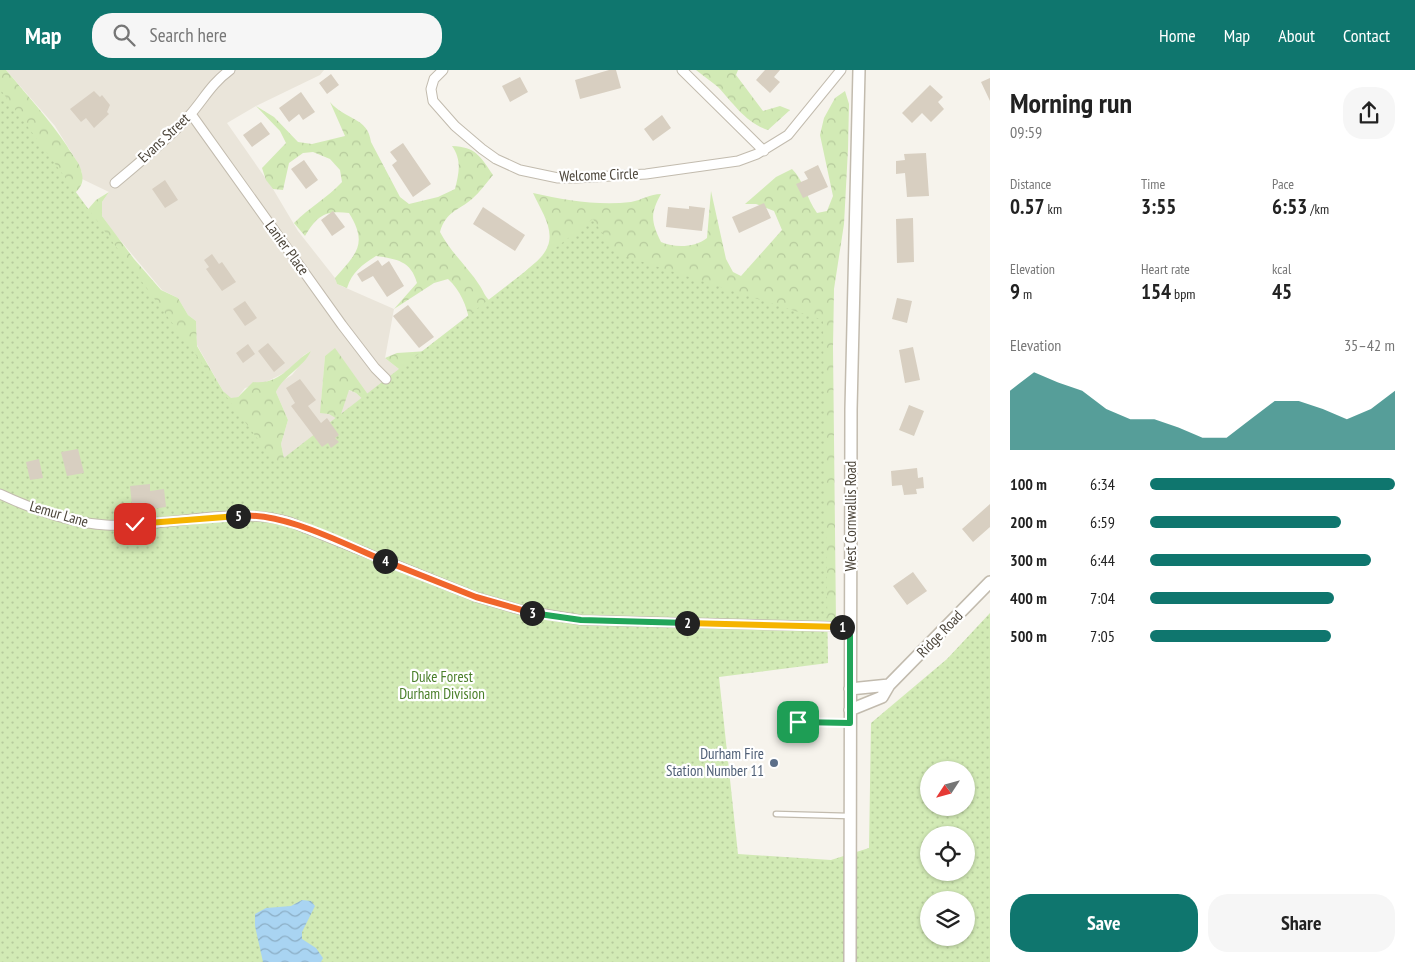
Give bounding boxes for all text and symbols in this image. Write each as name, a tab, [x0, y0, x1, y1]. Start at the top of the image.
search box	[92, 13, 442, 58]
text: Map	[25, 20, 62, 51]
icon: search	[110, 21, 138, 49]
text: Search here	[150, 23, 227, 47]
text: Home	[1159, 24, 1196, 47]
text: Map	[1224, 24, 1250, 47]
text: About	[1278, 24, 1315, 47]
text: Contact	[1343, 24, 1390, 47]
text: Morning run	[1010, 84, 1132, 121]
button: share	[1343, 87, 1395, 139]
street label: Evans Street	[134, 109, 194, 166]
text: 09:59	[1010, 122, 1042, 142]
street label: Welcome Circle	[559, 164, 639, 185]
text: Distance	[1010, 175, 1051, 193]
text: Time	[1141, 175, 1165, 193]
text: Pace	[1272, 175, 1294, 193]
text: 0.57	[1010, 193, 1045, 220]
text: 3:55	[1141, 193, 1176, 220]
text: 6:53	[1272, 193, 1307, 220]
text: km	[1045, 200, 1062, 218]
text: /km	[1307, 200, 1329, 218]
street label: Lanier Place	[261, 217, 314, 279]
text: Elevation	[1010, 260, 1055, 278]
text: Heart rate	[1141, 260, 1190, 278]
text: kcal	[1272, 260, 1291, 278]
text: 9	[1010, 278, 1020, 305]
text: 154	[1141, 278, 1171, 305]
text: 45	[1272, 278, 1292, 305]
text: m	[1020, 285, 1032, 303]
text: bpm	[1171, 285, 1195, 303]
text: Elevation	[1010, 335, 1061, 355]
text: 35–42 m	[1344, 335, 1395, 355]
street label: West Cornwallis Road	[841, 461, 860, 571]
text: 100 m	[1010, 474, 1047, 494]
text: 6:34	[1090, 474, 1115, 494]
street label: Lemur Lane	[28, 496, 91, 531]
pin	[114, 503, 156, 545]
pin: 5	[226, 504, 250, 528]
text: 5	[235, 507, 242, 525]
icon: check	[121, 510, 149, 538]
text: 200 m	[1010, 512, 1047, 532]
text: 6:59	[1090, 512, 1115, 532]
pin: 4	[372, 548, 398, 574]
text: 300 m	[1010, 550, 1047, 570]
text: 6:44	[1090, 550, 1115, 570]
text: 4	[382, 552, 389, 570]
text: 400 m	[1010, 588, 1047, 608]
text: 7:04	[1090, 588, 1115, 608]
pin: 3	[520, 600, 544, 626]
text: 3	[529, 604, 536, 622]
street label: Ridge Road	[913, 606, 967, 661]
pin: 2	[674, 610, 700, 636]
text: 2	[684, 614, 691, 632]
pin: 1	[830, 614, 854, 640]
text: 1	[839, 618, 846, 636]
text: 500 m	[1010, 626, 1047, 646]
text: 7:05	[1090, 626, 1115, 646]
park label: Duke Forest Durham Division	[399, 667, 485, 703]
pin	[777, 701, 819, 743]
icon: arrive	[784, 708, 812, 736]
place label: Durham Fire Station Number 11	[666, 744, 764, 780]
marker: Durham Fire Station Number 11	[768, 757, 780, 769]
north arrow	[920, 761, 975, 816]
map controls	[920, 761, 975, 946]
button: locate	[920, 826, 975, 881]
button: layers	[920, 891, 975, 946]
button: Save	[1010, 894, 1198, 952]
button: Share	[1208, 894, 1395, 952]

